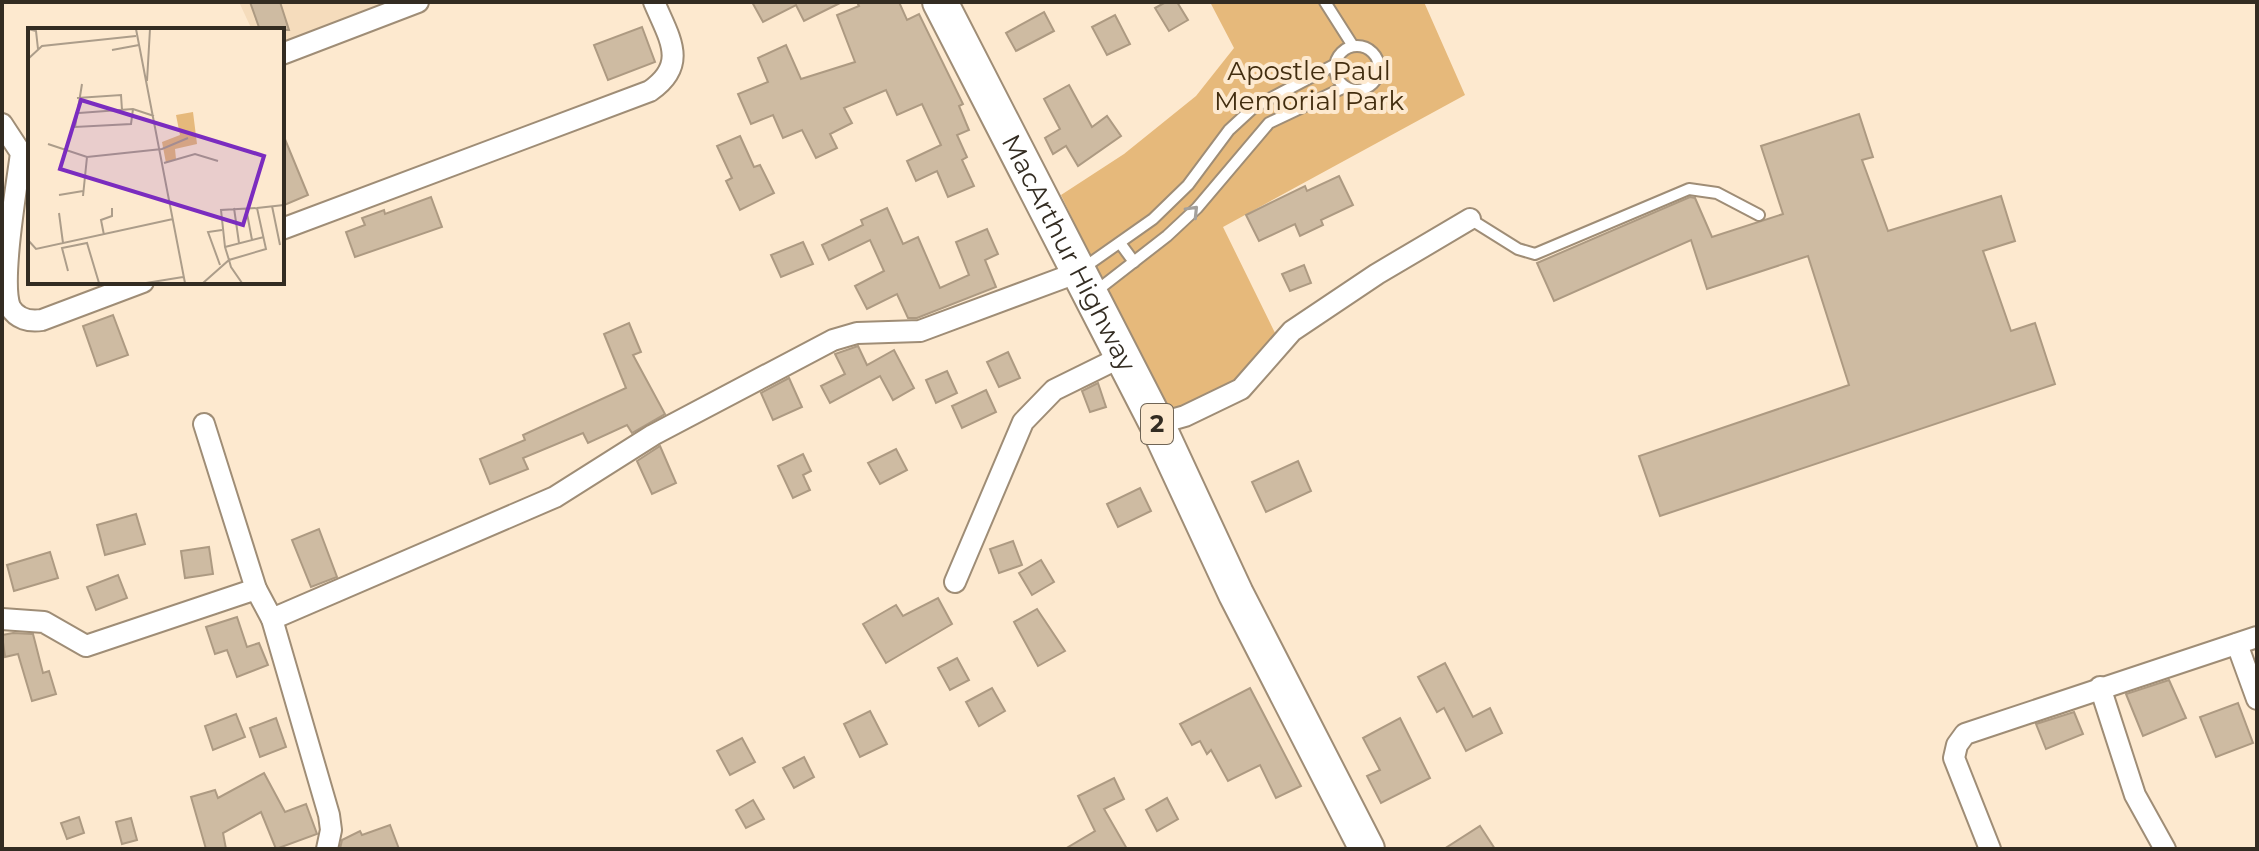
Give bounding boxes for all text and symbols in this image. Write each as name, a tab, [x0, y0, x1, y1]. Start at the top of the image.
inset map	[28, 28, 284, 284]
park label: Apostle Paul Memorial Park	[1214, 55, 1405, 117]
street label: MacArthur Highway	[995, 129, 1143, 377]
one-way arrow	[1184, 206, 1198, 220]
road number: 2	[1141, 404, 1173, 444]

